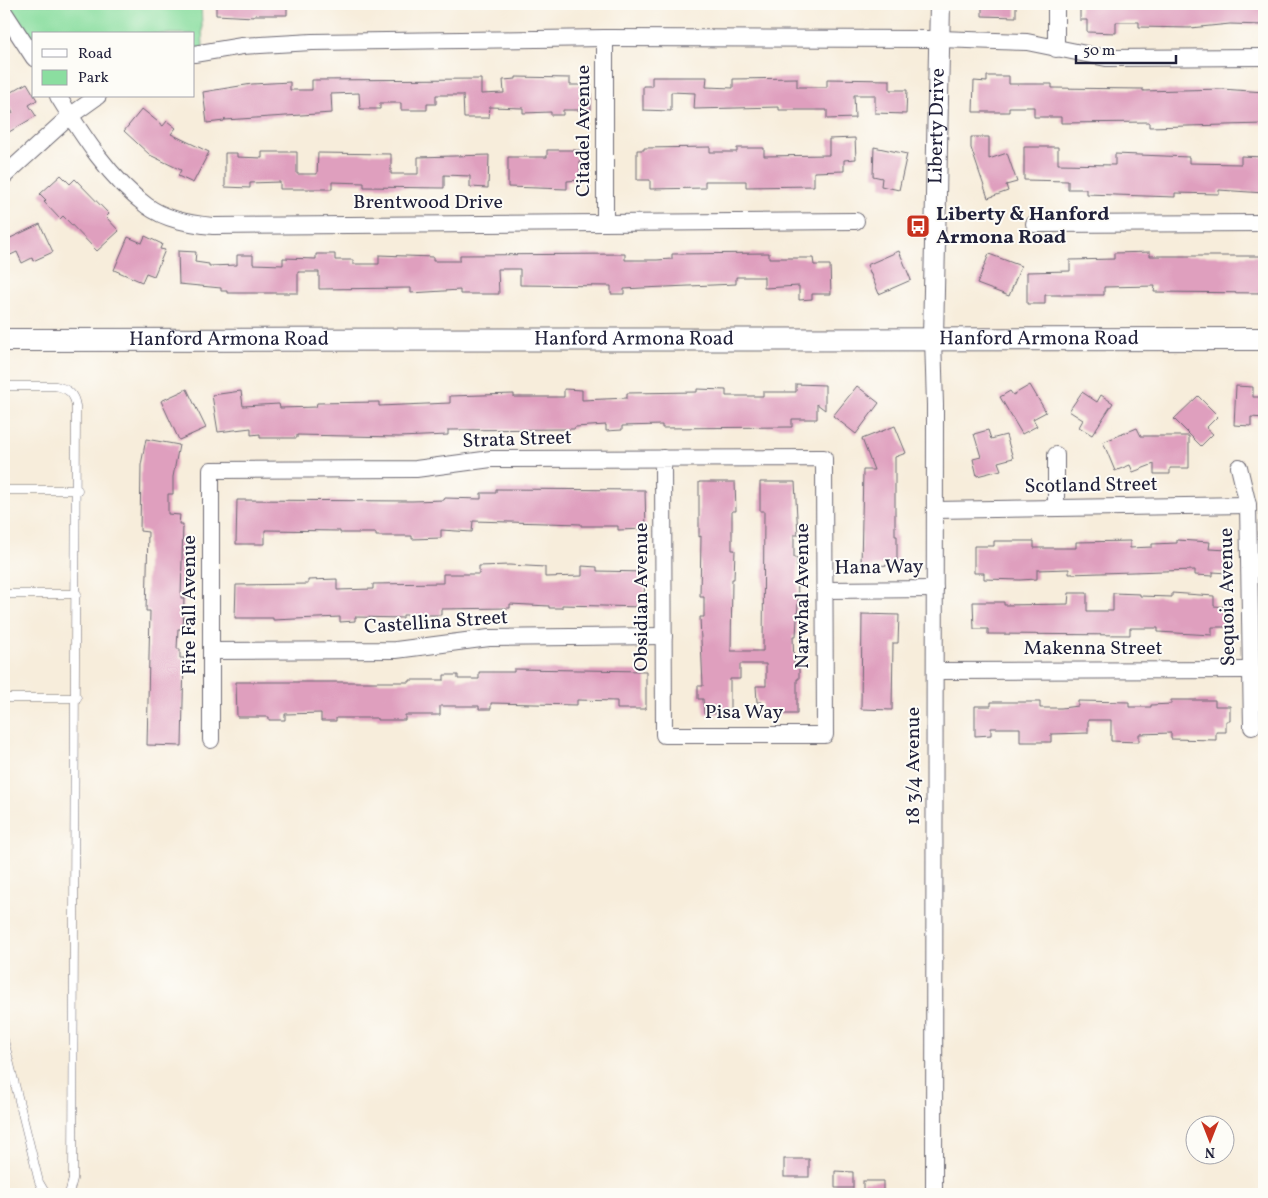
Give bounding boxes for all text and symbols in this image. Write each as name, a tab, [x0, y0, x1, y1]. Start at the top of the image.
legend	[32, 32, 195, 98]
scale bar	[1076, 32, 1176, 64]
text: 50 m	[1083, 41, 1115, 62]
text: Road	[78, 44, 112, 65]
street label: Citadel Avenue	[570, 65, 598, 197]
text: Park	[78, 68, 109, 89]
street label: Liberty Drive	[922, 68, 953, 184]
street label: Brentwood Drive	[353, 189, 503, 217]
place label: Liberty & Hanford Armona Road	[936, 201, 1109, 252]
bus stop icon: Liberty & Hanford Armona Road	[905, 213, 931, 239]
street label: Hanford Armona Road	[534, 325, 734, 354]
street label: Hanford Armona Road	[939, 325, 1139, 353]
street label: Hanford Armona Road	[129, 326, 329, 354]
street label: Strata Street	[462, 424, 572, 456]
street label: Scotland Street	[1024, 471, 1158, 501]
street label: Obsidian Avenue	[628, 523, 656, 671]
street label: Narwhal Avenue	[789, 523, 817, 669]
street label: Sequoia Avenue	[1213, 527, 1243, 667]
street label: Fire Fall Avenue	[176, 535, 204, 675]
street label: Hana Way	[834, 553, 924, 583]
street label: Castellina Street	[363, 604, 509, 642]
street label: Makenna Street	[1024, 635, 1162, 663]
street label: Pisa Way	[705, 699, 783, 727]
street label: 18 3/4 Avenue	[900, 707, 928, 825]
north arrow	[1186, 1116, 1236, 1166]
text: N	[1205, 1142, 1215, 1161]

